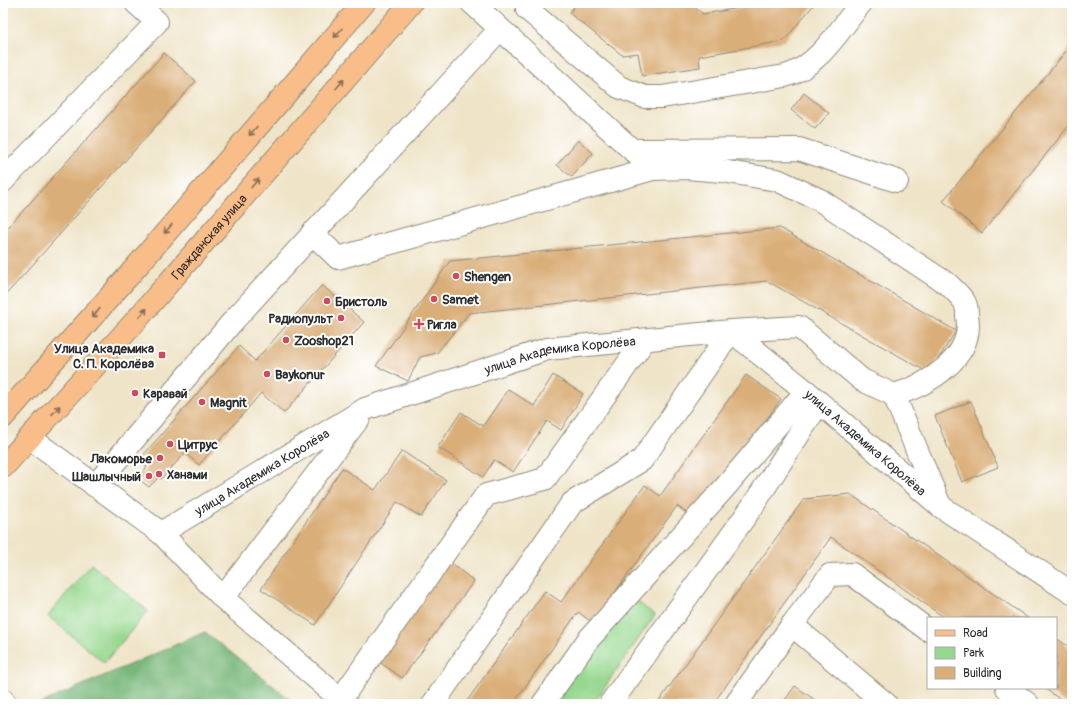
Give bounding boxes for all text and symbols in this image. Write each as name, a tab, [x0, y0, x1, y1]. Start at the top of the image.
one-way arrow	[334, 27, 343, 38]
one-way arrow	[336, 79, 345, 90]
one-way arrow	[249, 126, 258, 136]
one-way arrow	[251, 177, 260, 188]
street label: Гражданская улица	[168, 191, 251, 283]
one-way arrow	[164, 224, 173, 235]
place label: Shengen	[464, 269, 512, 285]
marker: Shengen	[451, 271, 461, 281]
place label: Samet	[442, 292, 480, 308]
place label: Бристоль	[335, 294, 387, 310]
marker: Samet	[429, 294, 439, 304]
marker: Бристоль	[322, 296, 332, 306]
one-way arrow	[138, 307, 147, 318]
one-way arrow	[91, 308, 100, 318]
place label: Радиопульт	[268, 311, 333, 327]
marker: Радиопульт	[336, 313, 346, 323]
place label: Ригла	[427, 317, 457, 333]
marker: Ригла	[414, 319, 424, 329]
place label: Zooshop21	[294, 333, 354, 349]
street label: улица Академика Королёва	[482, 333, 636, 378]
marker: Zooshop21	[281, 335, 291, 345]
place label: Улица Академика С. П. Королёва	[54, 341, 154, 372]
marker: Улица Академика С. П. Королёва	[157, 350, 167, 360]
place label: Baykonur	[275, 367, 325, 383]
marker: Baykonur	[262, 369, 272, 379]
place label: Каравай	[143, 386, 187, 402]
street label: улица Академика Королёва	[800, 386, 929, 499]
marker: Каравай	[130, 388, 140, 398]
place label: Magnit	[210, 395, 248, 411]
marker: Magnit	[197, 397, 207, 407]
one-way arrow	[51, 405, 61, 415]
street label: улица Академика Королёва	[191, 426, 333, 520]
place label: Цитрус	[178, 437, 218, 453]
marker: Цитрус	[165, 439, 175, 449]
place label: Лакоморье	[89, 451, 153, 467]
marker: Лакоморье	[155, 453, 165, 463]
place label: Ханами	[167, 467, 207, 483]
place label: Шашлычный	[71, 469, 141, 485]
marker: Ханами	[154, 469, 164, 479]
marker: Шашлычный	[144, 471, 154, 481]
legend	[927, 617, 1057, 689]
text: Road	[963, 626, 988, 641]
text: Park	[963, 646, 984, 661]
text: Building	[963, 666, 1002, 681]

